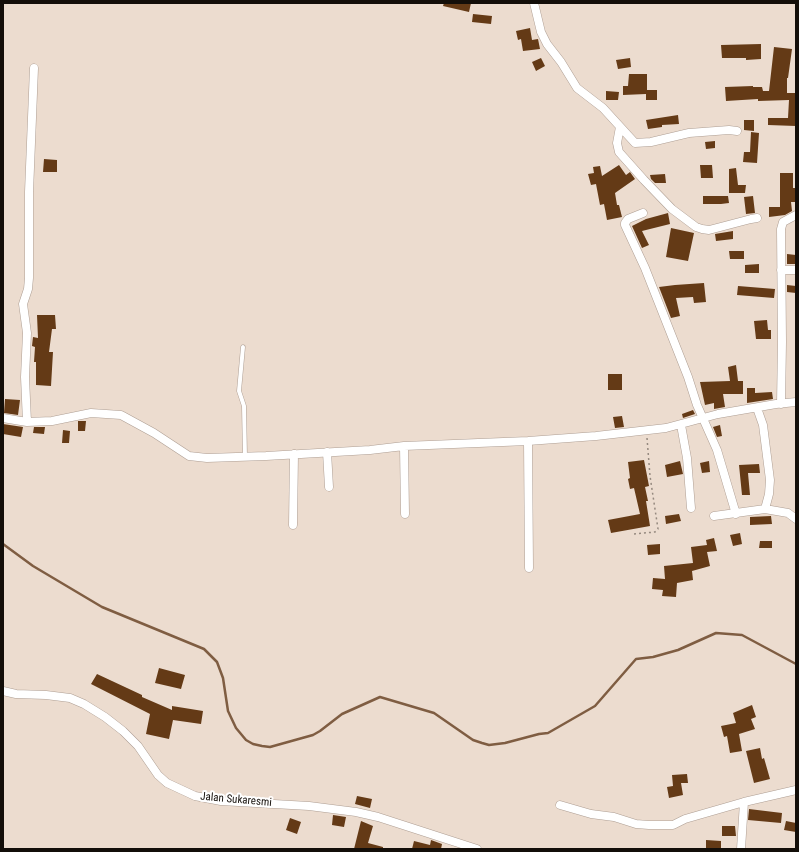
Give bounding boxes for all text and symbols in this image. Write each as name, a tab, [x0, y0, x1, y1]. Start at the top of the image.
street label: Jalan Sukaresmi	[200, 790, 272, 810]

